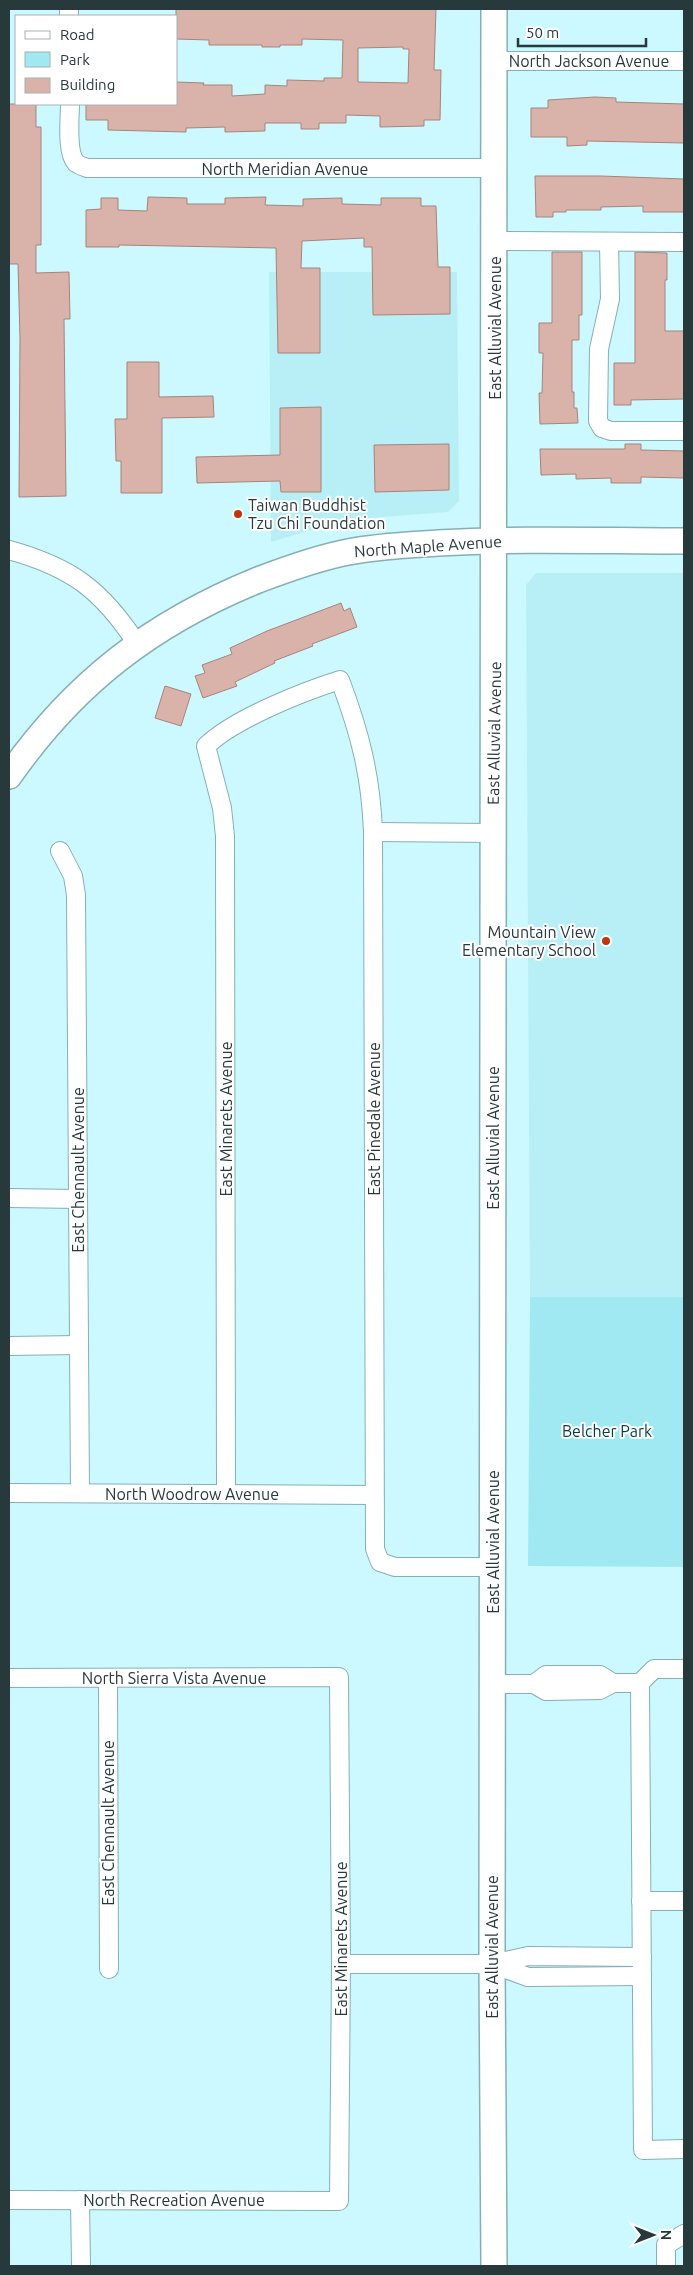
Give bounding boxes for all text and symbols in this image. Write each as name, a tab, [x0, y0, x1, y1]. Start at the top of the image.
legend	[15, 15, 178, 105]
scale bar	[518, 15, 646, 47]
text: 50 m	[526, 24, 559, 41]
text: Road	[60, 26, 95, 43]
text: Park	[60, 51, 90, 68]
street label: North Jackson Avenue	[509, 52, 669, 70]
text: Building	[60, 76, 115, 93]
street label: North Meridian Avenue	[202, 160, 368, 178]
street label: East Alluvial Avenue	[486, 256, 504, 400]
place label: Taiwan Buddhist Tzu Chi Foundation	[248, 496, 385, 532]
marker: Taiwan Buddhist Tzu Chi Foundation	[232, 508, 244, 520]
street label: North Maple Avenue	[354, 532, 502, 560]
street label: East Alluvial Avenue	[484, 661, 504, 805]
place label: Mountain View Elementary School	[462, 923, 597, 959]
marker: Mountain View Elementary School	[600, 935, 612, 947]
street label: East Minarets Avenue	[217, 1042, 235, 1196]
street label: East Pinedale Avenue	[365, 1042, 383, 1196]
street label: East Alluvial Avenue	[484, 1066, 502, 1210]
street label: East Chennault Avenue	[69, 1087, 87, 1253]
park label: Belcher Park	[562, 1422, 652, 1440]
street label: East Alluvial Avenue	[484, 1470, 502, 1614]
street label: North Woodrow Avenue	[105, 1485, 279, 1503]
street label: North Sierra Vista Avenue	[82, 1669, 266, 1687]
street label: East Chennault Avenue	[99, 1740, 117, 1906]
street label: East Minarets Avenue	[332, 1862, 350, 2016]
street label: East Alluvial Avenue	[483, 1875, 501, 2019]
street label: North Recreation Avenue	[83, 2191, 265, 2209]
north arrow	[628, 2210, 678, 2260]
text: N	[658, 2230, 674, 2240]

